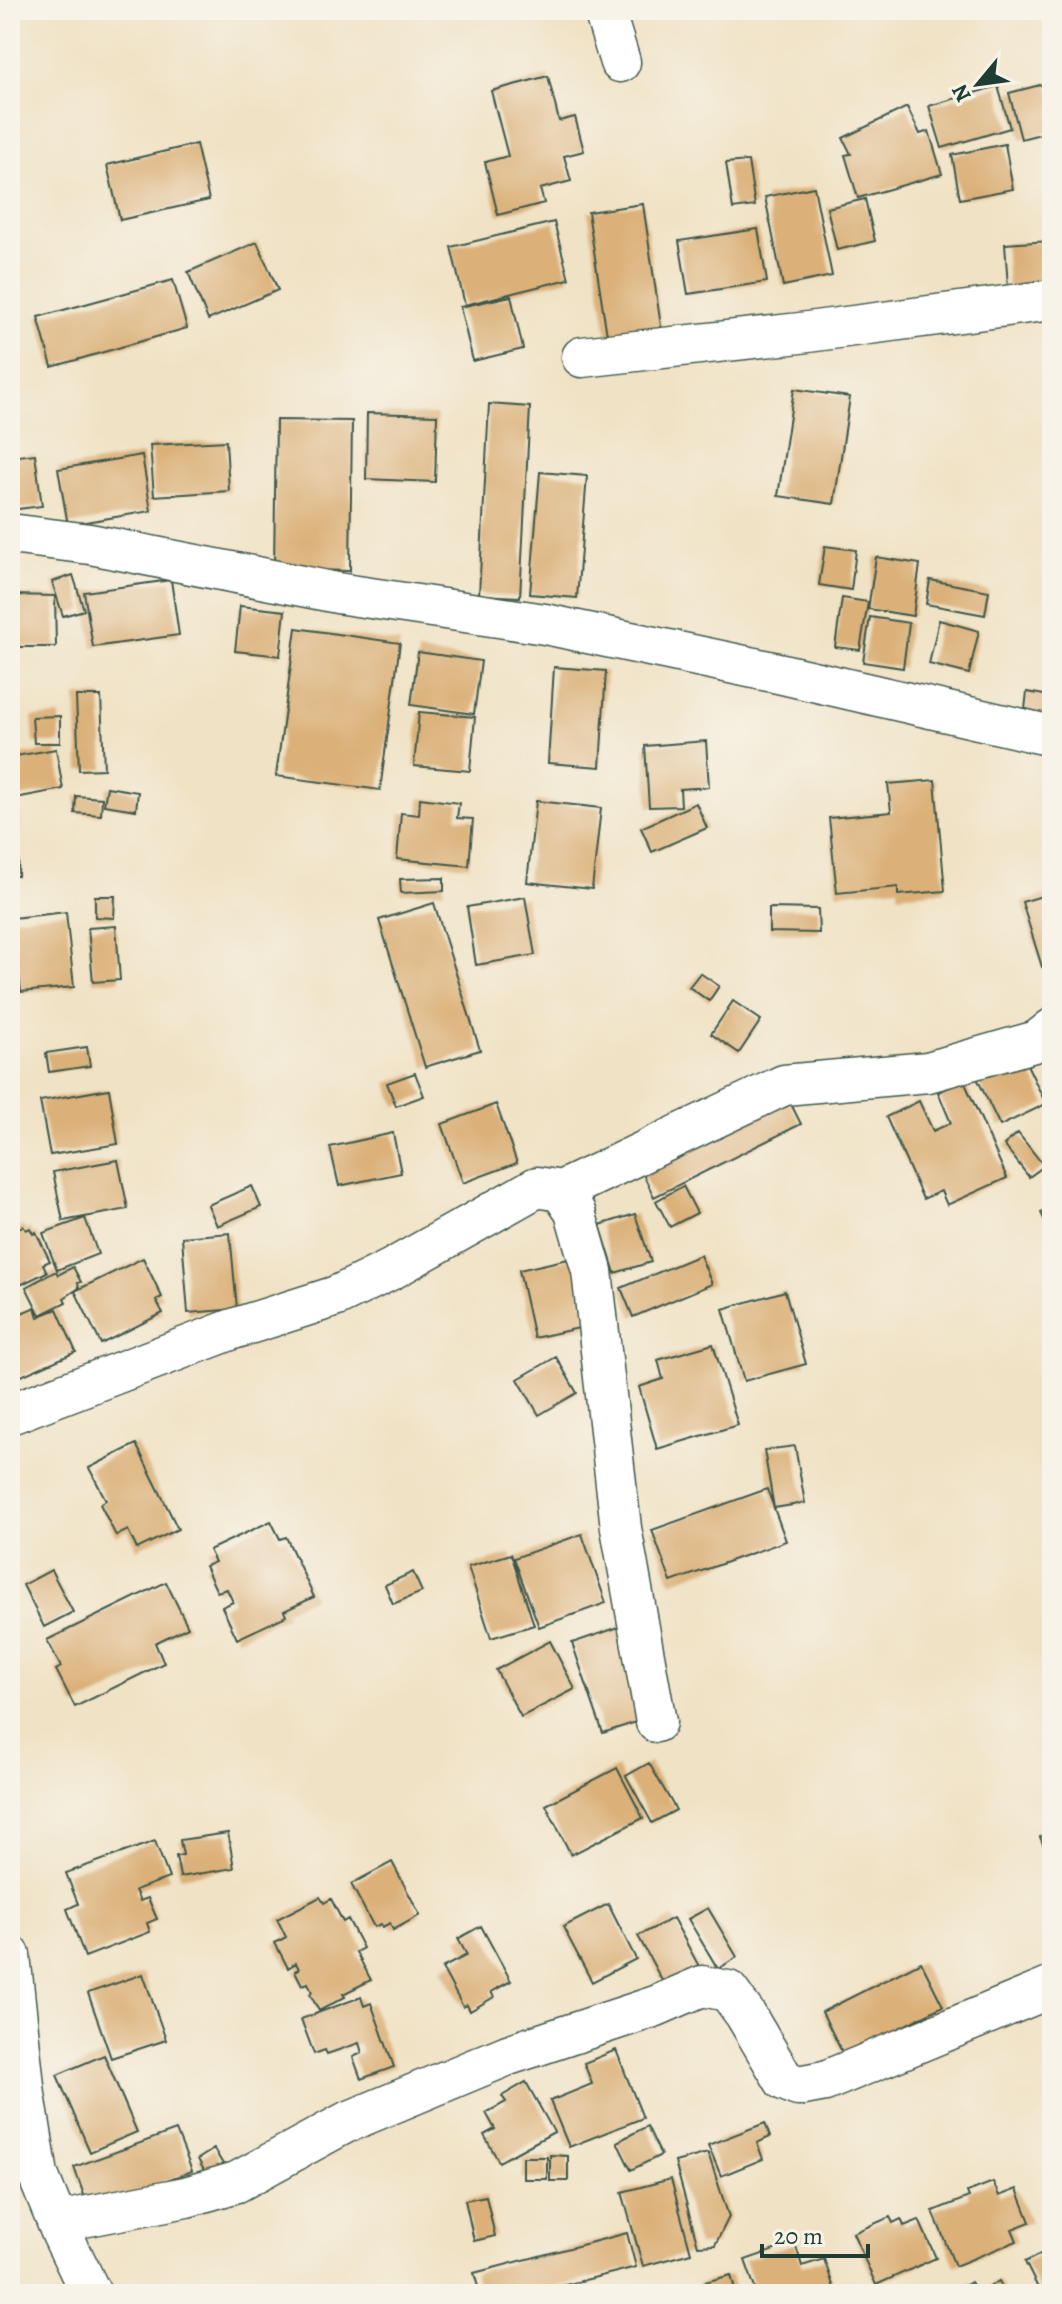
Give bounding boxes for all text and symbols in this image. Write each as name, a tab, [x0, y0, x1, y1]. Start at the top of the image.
north arrow	[938, 44, 1018, 124]
text: N	[944, 79, 978, 107]
scale bar	[762, 2208, 868, 2258]
text: 20 m	[774, 2220, 823, 2252]

